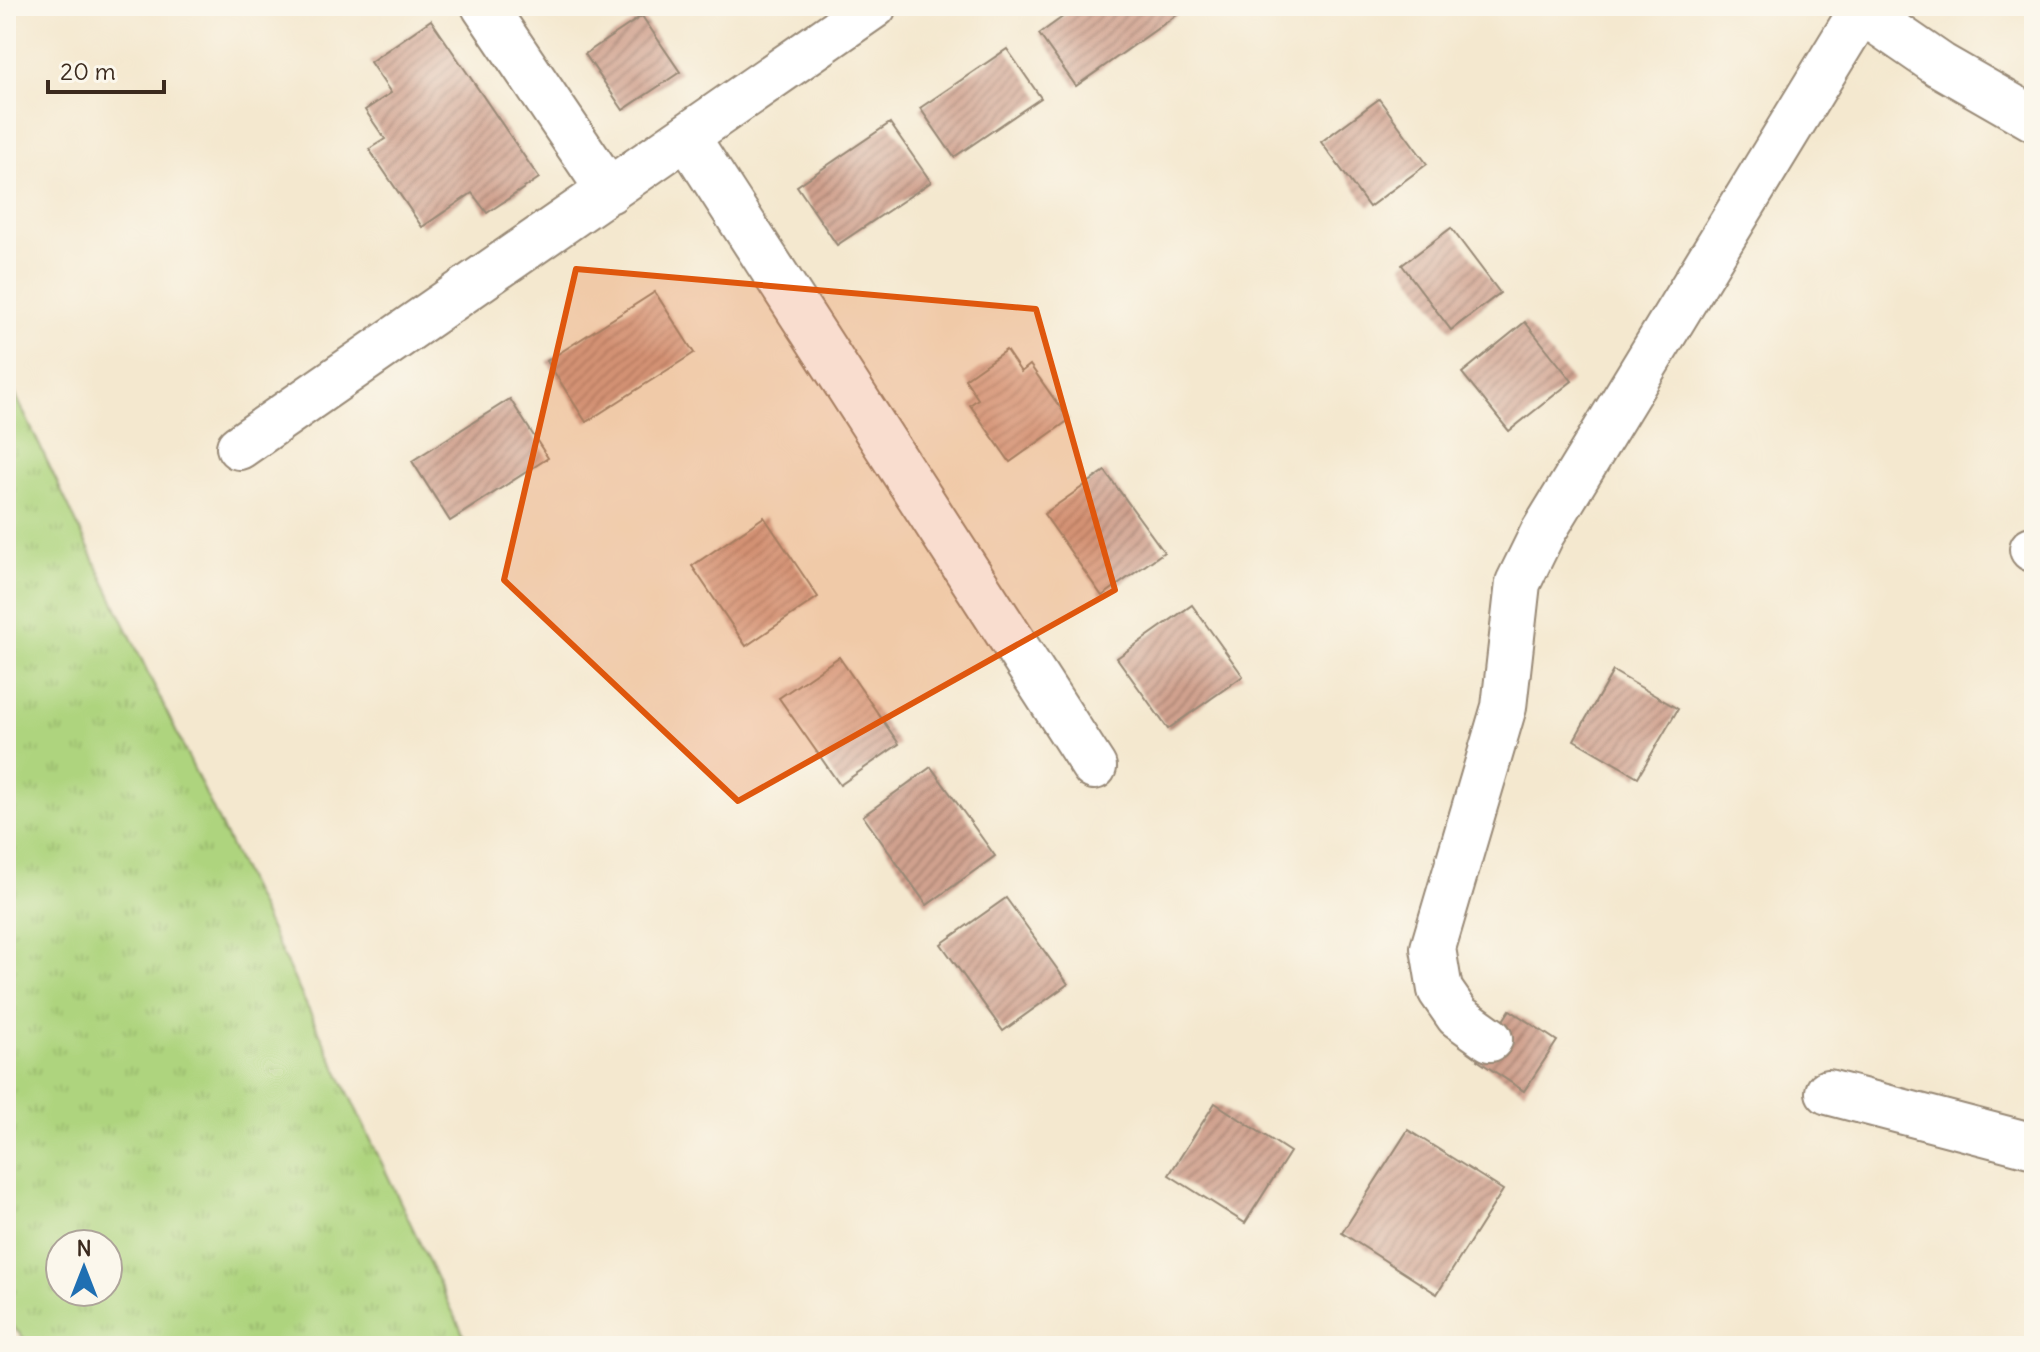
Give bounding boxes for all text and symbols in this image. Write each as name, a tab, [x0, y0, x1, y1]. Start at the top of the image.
scale bar	[48, 44, 164, 94]
text: 20 m	[60, 56, 116, 86]
north arrow	[44, 1228, 124, 1308]
text: N	[76, 1234, 92, 1262]

